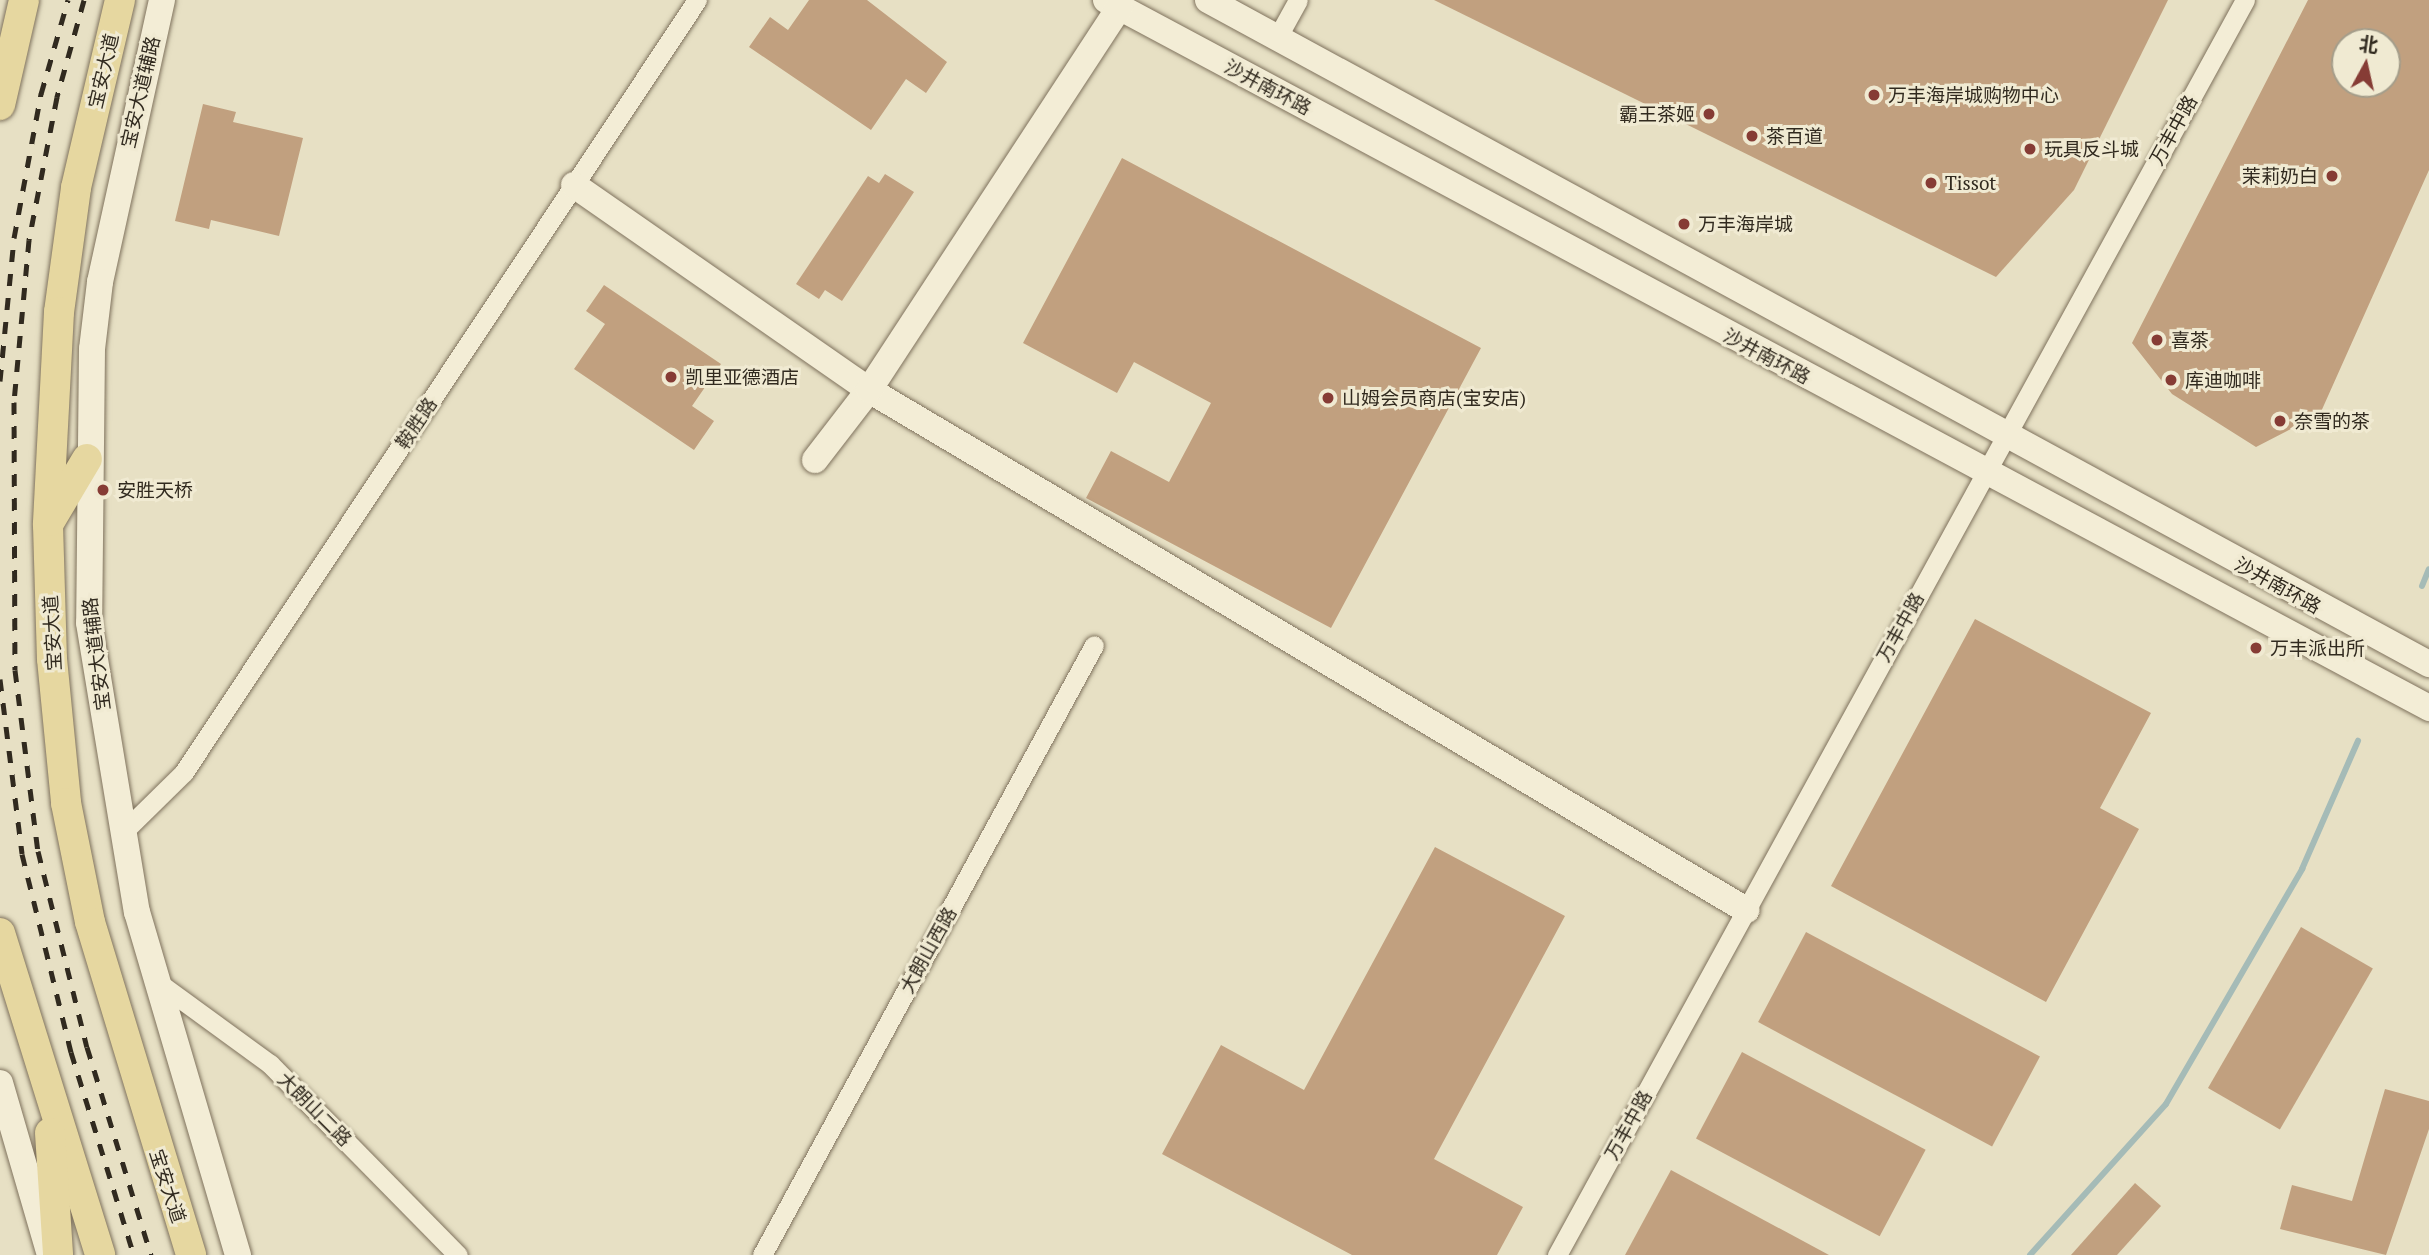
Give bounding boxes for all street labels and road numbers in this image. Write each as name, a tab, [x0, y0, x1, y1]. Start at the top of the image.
street label: 宝安大道	[83, 31, 123, 111]
street label: 宝安大道辅路	[116, 34, 164, 150]
street label: 沙井南环路	[1221, 55, 1315, 119]
street label: 万丰中路	[2145, 91, 2201, 169]
street label: 沙井南环路	[1720, 324, 1814, 388]
street label: 鞍胜路	[391, 393, 441, 453]
street label: 沙井南环路	[2231, 552, 2325, 618]
street label: 万丰中路	[1872, 588, 1928, 666]
street label: 宝安大道	[39, 594, 65, 672]
street label: 宝安大道辅路	[78, 596, 114, 712]
street label: 大朗山西路	[895, 903, 961, 997]
street label: 大朗山二路	[273, 1067, 357, 1151]
street label: 万丰中路	[1600, 1086, 1656, 1164]
street label: 宝安大道	[145, 1146, 191, 1226]

